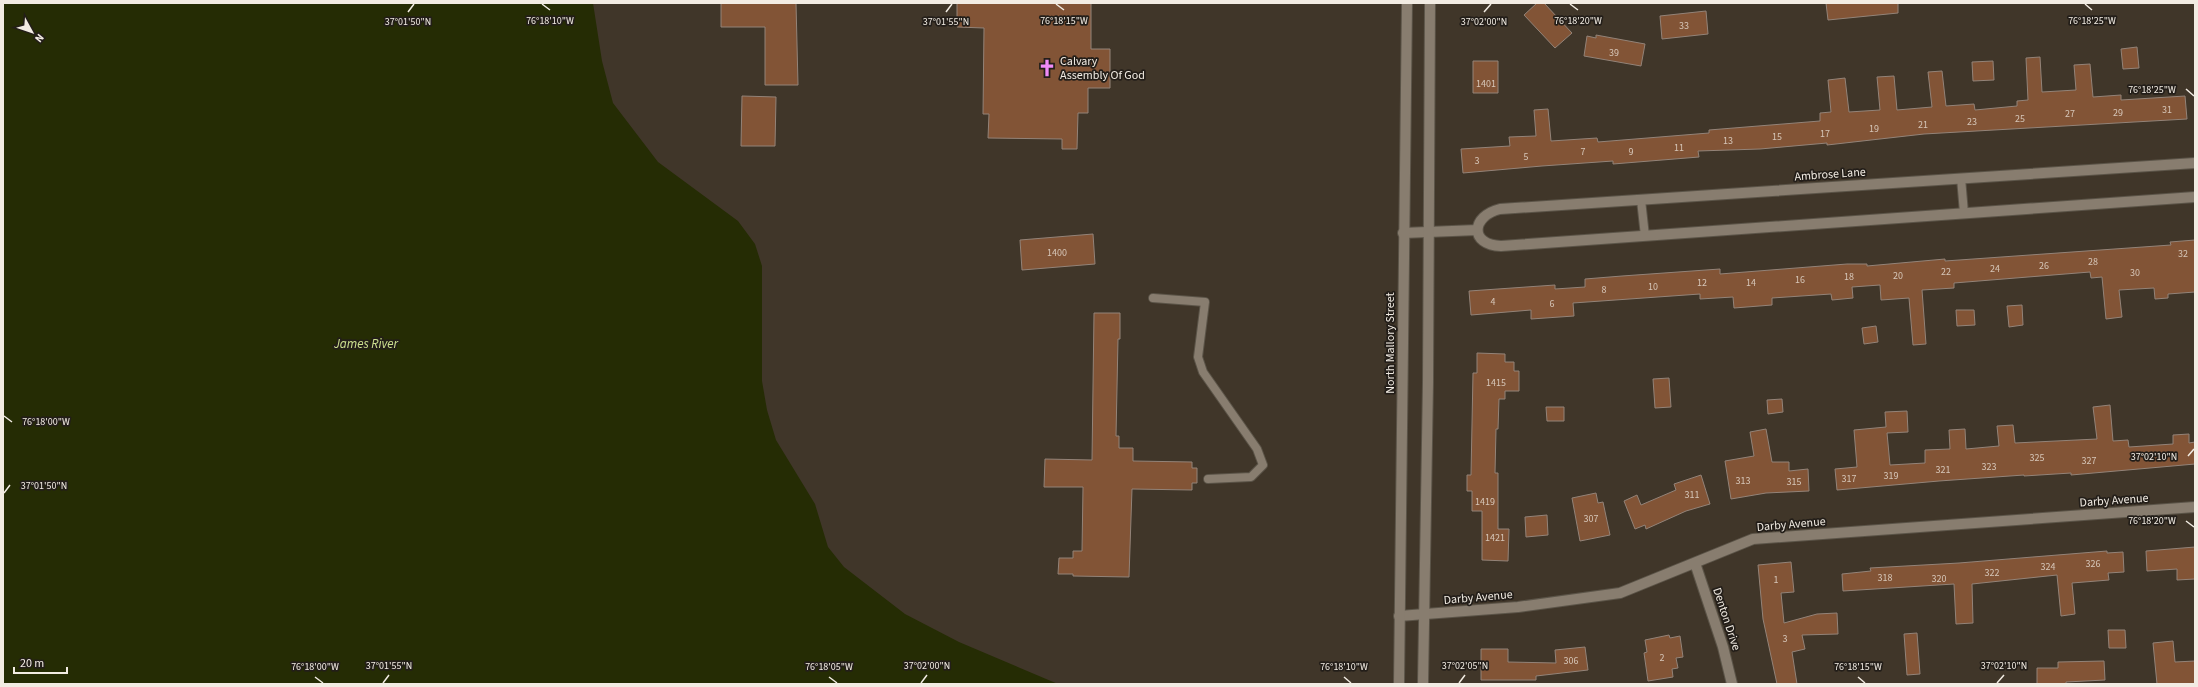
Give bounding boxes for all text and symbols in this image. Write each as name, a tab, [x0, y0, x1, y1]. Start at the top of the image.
north arrow	[12, 12, 52, 52]
text: 76°18'10"W	[526, 14, 574, 28]
text: 76°18'15"W	[1040, 14, 1088, 28]
text: 76°18'20"W	[1554, 14, 1602, 28]
text: 76°18'25"W	[2068, 14, 2116, 28]
text: 37°01'50"N	[385, 15, 431, 29]
text: 37°01'55"N	[923, 15, 969, 29]
text: 37°02'00"N	[1461, 15, 1507, 29]
house number: 33	[1679, 19, 1689, 33]
text: N	[31, 30, 47, 46]
house number: 39	[1609, 46, 1619, 60]
place label: Calvary Assembly Of God	[1060, 53, 1145, 84]
church icon: Calvary Assembly Of God	[1037, 58, 1057, 78]
house number: 1401	[1476, 77, 1496, 91]
text: 76°18'25"W	[2128, 83, 2176, 97]
house number: 31	[2162, 103, 2172, 117]
house number: 29	[2113, 106, 2123, 120]
house number: 27	[2065, 107, 2075, 121]
house number: 25	[2015, 112, 2025, 126]
house number: 23	[1967, 115, 1977, 129]
house number: 21	[1918, 118, 1928, 132]
house number: 19	[1869, 122, 1879, 136]
house number: 17	[1820, 127, 1830, 141]
house number: 15	[1772, 130, 1782, 144]
house number: 13	[1723, 134, 1733, 148]
house number: 11	[1674, 141, 1684, 155]
house number: 7	[1581, 145, 1586, 159]
house number: 9	[1629, 145, 1634, 159]
house number: 5	[1524, 150, 1529, 164]
house number: 3	[1475, 154, 1480, 168]
street label: Ambrose Lane	[1794, 164, 1866, 185]
house number: 1400	[1047, 246, 1067, 260]
house number: 32	[2178, 247, 2188, 261]
house number: 28	[2088, 255, 2098, 269]
house number: 26	[2039, 259, 2049, 273]
house number: 24	[1990, 262, 2000, 276]
house number: 22	[1941, 265, 1951, 279]
house number: 30	[2130, 266, 2140, 280]
house number: 20	[1893, 269, 1903, 283]
house number: 18	[1844, 270, 1854, 284]
house number: 16	[1795, 273, 1805, 287]
house number: 12	[1697, 276, 1707, 290]
house number: 14	[1746, 276, 1756, 290]
house number: 10	[1648, 280, 1658, 294]
house number: 8	[1602, 283, 1607, 297]
street label: North Mallory Street	[1382, 292, 1399, 394]
house number: 4	[1491, 295, 1496, 309]
house number: 6	[1550, 297, 1555, 311]
water label: James River	[333, 335, 399, 353]
house number: 1415	[1486, 376, 1506, 390]
text: 76°18'00"W	[22, 415, 70, 429]
text: 37°02'10"N	[2131, 450, 2177, 464]
house number: 325	[2030, 451, 2044, 465]
house number: 327	[2082, 454, 2096, 468]
house number: 323	[1982, 460, 1996, 474]
house number: 321	[1936, 463, 1950, 477]
house number: 319	[1884, 469, 1898, 483]
house number: 317	[1842, 472, 1856, 486]
house number: 313	[1736, 474, 1750, 488]
house number: 315	[1787, 475, 1801, 489]
text: 37°01'50"N	[21, 479, 67, 493]
house number: 311	[1685, 488, 1699, 502]
street label: Darby Avenue	[2079, 490, 2149, 511]
house number: 1419	[1475, 495, 1495, 509]
house number: 307	[1584, 512, 1598, 526]
street label: Darby Avenue	[1756, 513, 1826, 536]
text: 76°18'20"W	[2128, 514, 2176, 528]
house number: 1421	[1485, 531, 1505, 545]
house number: 326	[2086, 557, 2100, 571]
house number: 324	[2041, 560, 2055, 574]
house number: 322	[1985, 566, 1999, 580]
house number: 318	[1878, 571, 1892, 585]
house number: 320	[1932, 572, 1946, 586]
house number: 1	[1774, 573, 1779, 587]
street label: Denton Drive	[1708, 585, 1745, 653]
street label: Darby Avenue	[1443, 586, 1513, 609]
house number: 3	[1783, 632, 1788, 646]
scale bar	[14, 649, 67, 675]
house number: 2	[1660, 651, 1665, 665]
house number: 306	[1564, 654, 1578, 668]
text: 20 m	[20, 655, 44, 672]
text: 37°01'55"N	[366, 659, 412, 673]
text: 37°02'00"N	[904, 659, 950, 673]
text: 37°02'05"N	[1442, 659, 1488, 673]
text: 37°02'10"N	[1981, 659, 2027, 673]
text: 76°18'00"W	[291, 660, 339, 674]
text: 76°18'05"W	[805, 660, 853, 674]
text: 76°18'10"W	[1320, 660, 1368, 674]
text: 76°18'15"W	[1834, 660, 1882, 674]

